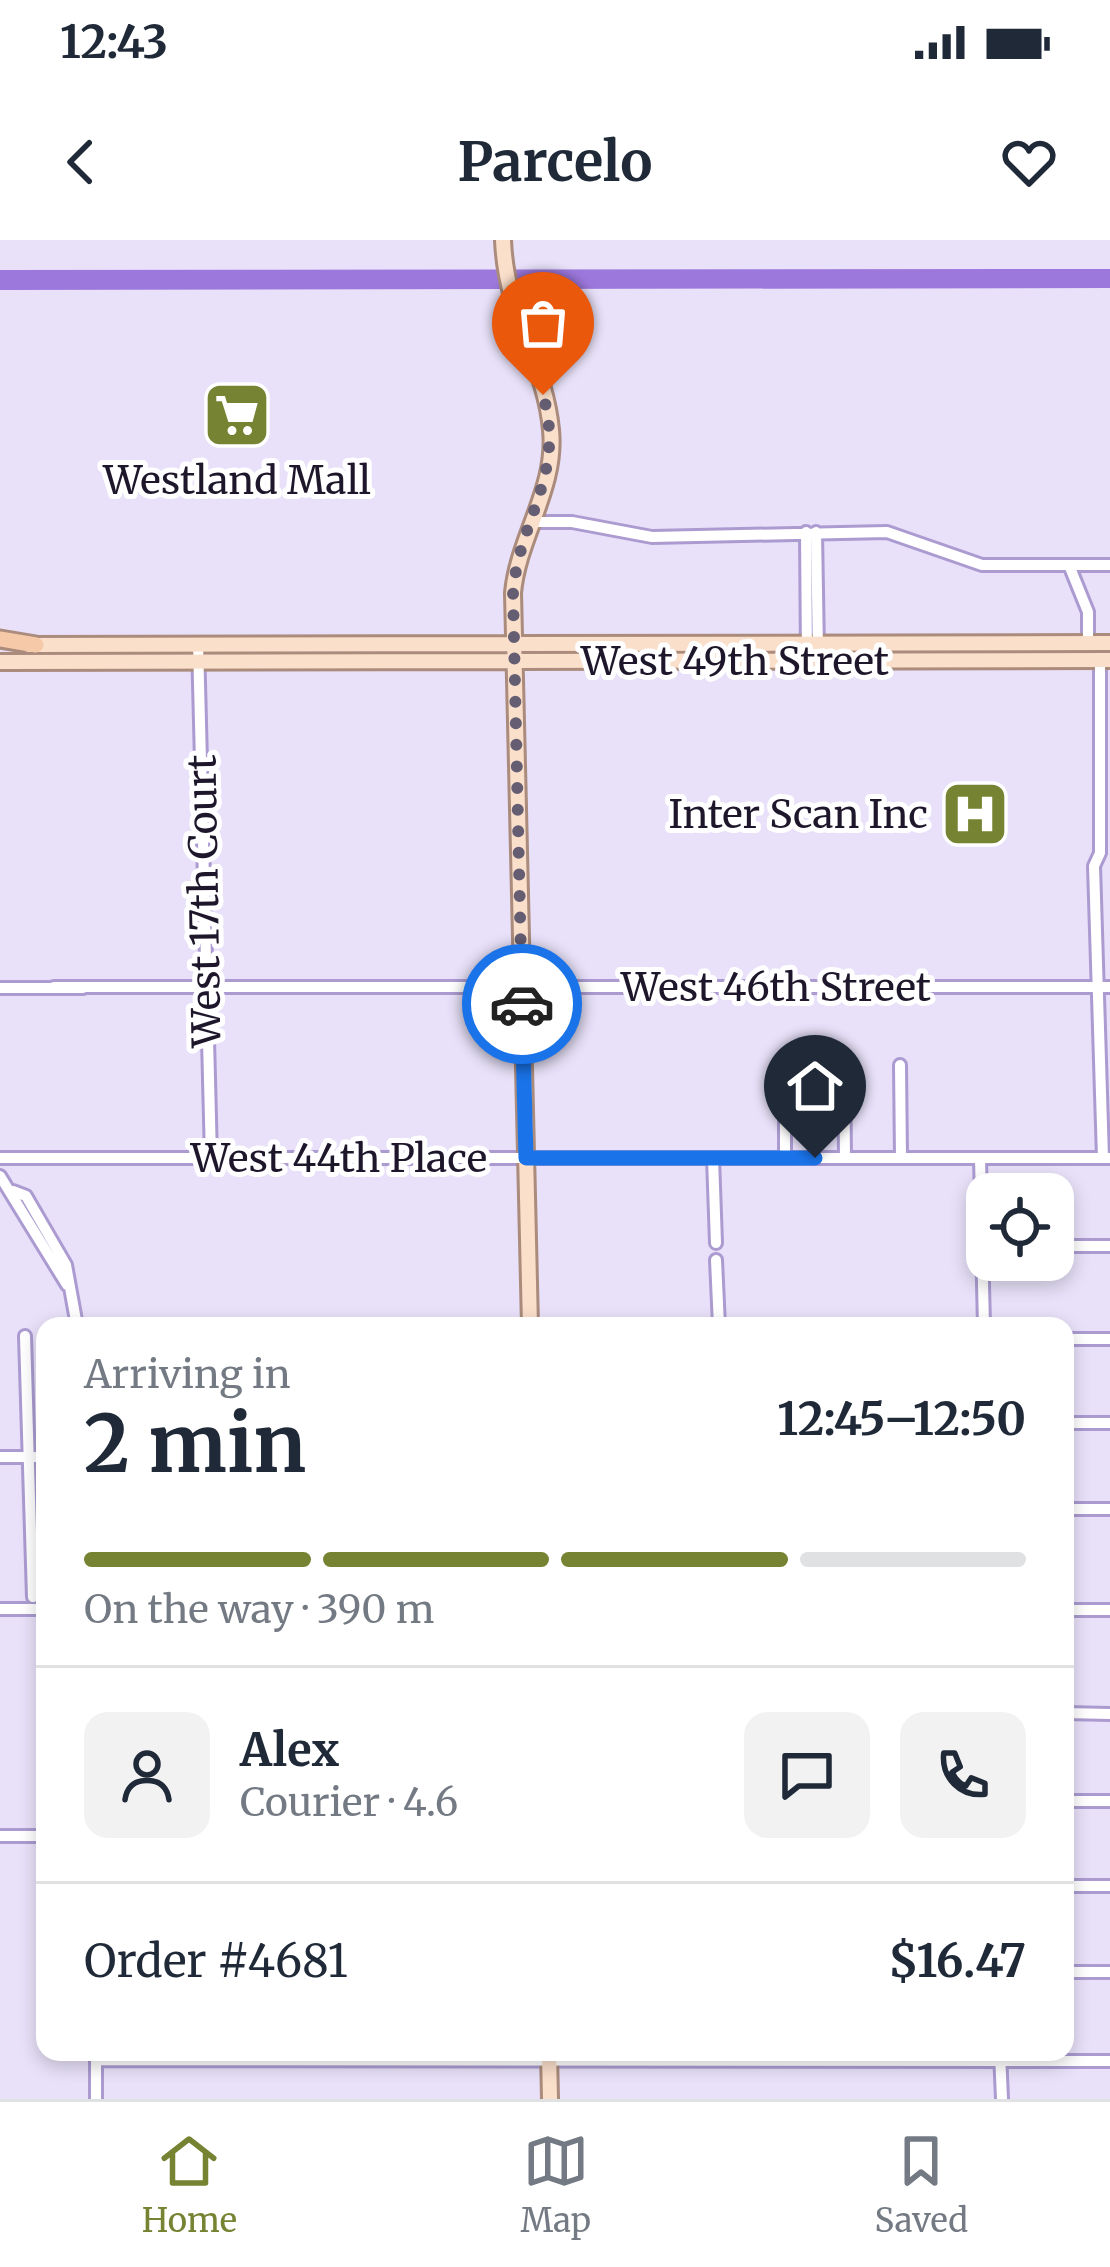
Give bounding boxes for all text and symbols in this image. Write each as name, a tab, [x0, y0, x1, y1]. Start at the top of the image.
text: 12:43	[60, 14, 168, 70]
text: Parcelo	[457, 128, 653, 196]
icon: back	[48, 129, 114, 195]
icon: heart	[996, 129, 1062, 195]
pin	[492, 272, 594, 395]
icon: bag	[510, 290, 576, 356]
supermarket icon: Westland Mall	[202, 380, 272, 450]
place label: Westland Mall	[102, 456, 371, 505]
street label: West 49th Street	[580, 637, 889, 686]
street label: West 17th Court	[177, 754, 232, 1049]
hospital icon: Inter Scan Inc	[940, 779, 1010, 849]
place label: Inter Scan Inc	[669, 790, 928, 839]
courier	[462, 944, 582, 1064]
street label: West 46th Street	[620, 963, 931, 1012]
icon: car	[489, 971, 555, 1037]
pin	[764, 1035, 866, 1158]
icon: home	[782, 1053, 848, 1119]
street label: West 44th Place	[190, 1134, 487, 1183]
map controls	[966, 1173, 1074, 1281]
button: locate	[966, 1173, 1074, 1281]
text: Arriving in	[84, 1350, 291, 1399]
text: 12:45–12:50	[777, 1391, 1026, 1447]
text: 2 min	[84, 1395, 306, 1493]
text: On the way · 390 m	[84, 1585, 435, 1634]
button: person	[84, 1712, 210, 1838]
button: chat	[744, 1712, 870, 1838]
button: phone	[900, 1712, 1026, 1838]
text: Alex	[240, 1722, 339, 1778]
text: Courier · 4.6	[240, 1778, 458, 1827]
text: Order #4681	[84, 1933, 348, 1989]
text: $16.47	[888, 1933, 1026, 1989]
tab: Home	[142, 2128, 237, 2241]
tab: Map	[521, 2128, 591, 2241]
tab: Saved	[875, 2128, 968, 2241]

